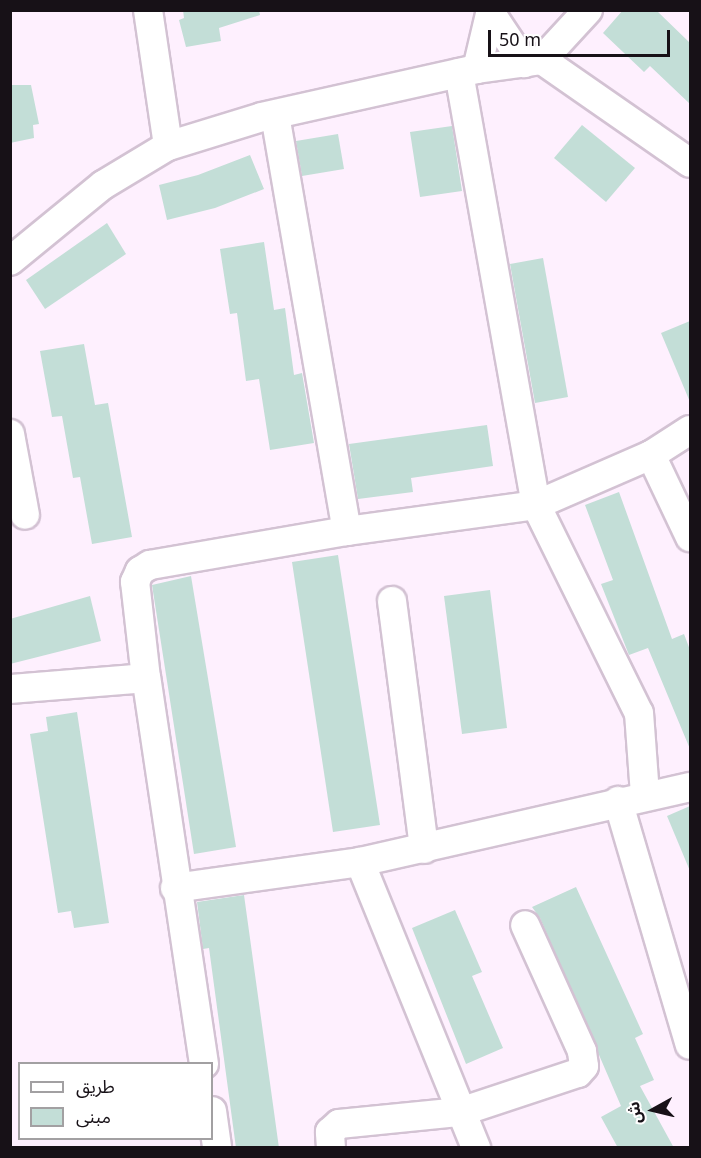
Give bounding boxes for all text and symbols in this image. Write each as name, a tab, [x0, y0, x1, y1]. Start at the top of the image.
scale bar	[491, 18, 672, 56]
text: 50 m	[499, 21, 541, 59]
legend	[18, 1062, 213, 1140]
text: طريق	[76, 1068, 115, 1106]
north arrow	[623, 1080, 683, 1140]
text: مبنى	[76, 1098, 111, 1136]
text: ش	[617, 1099, 654, 1126]

